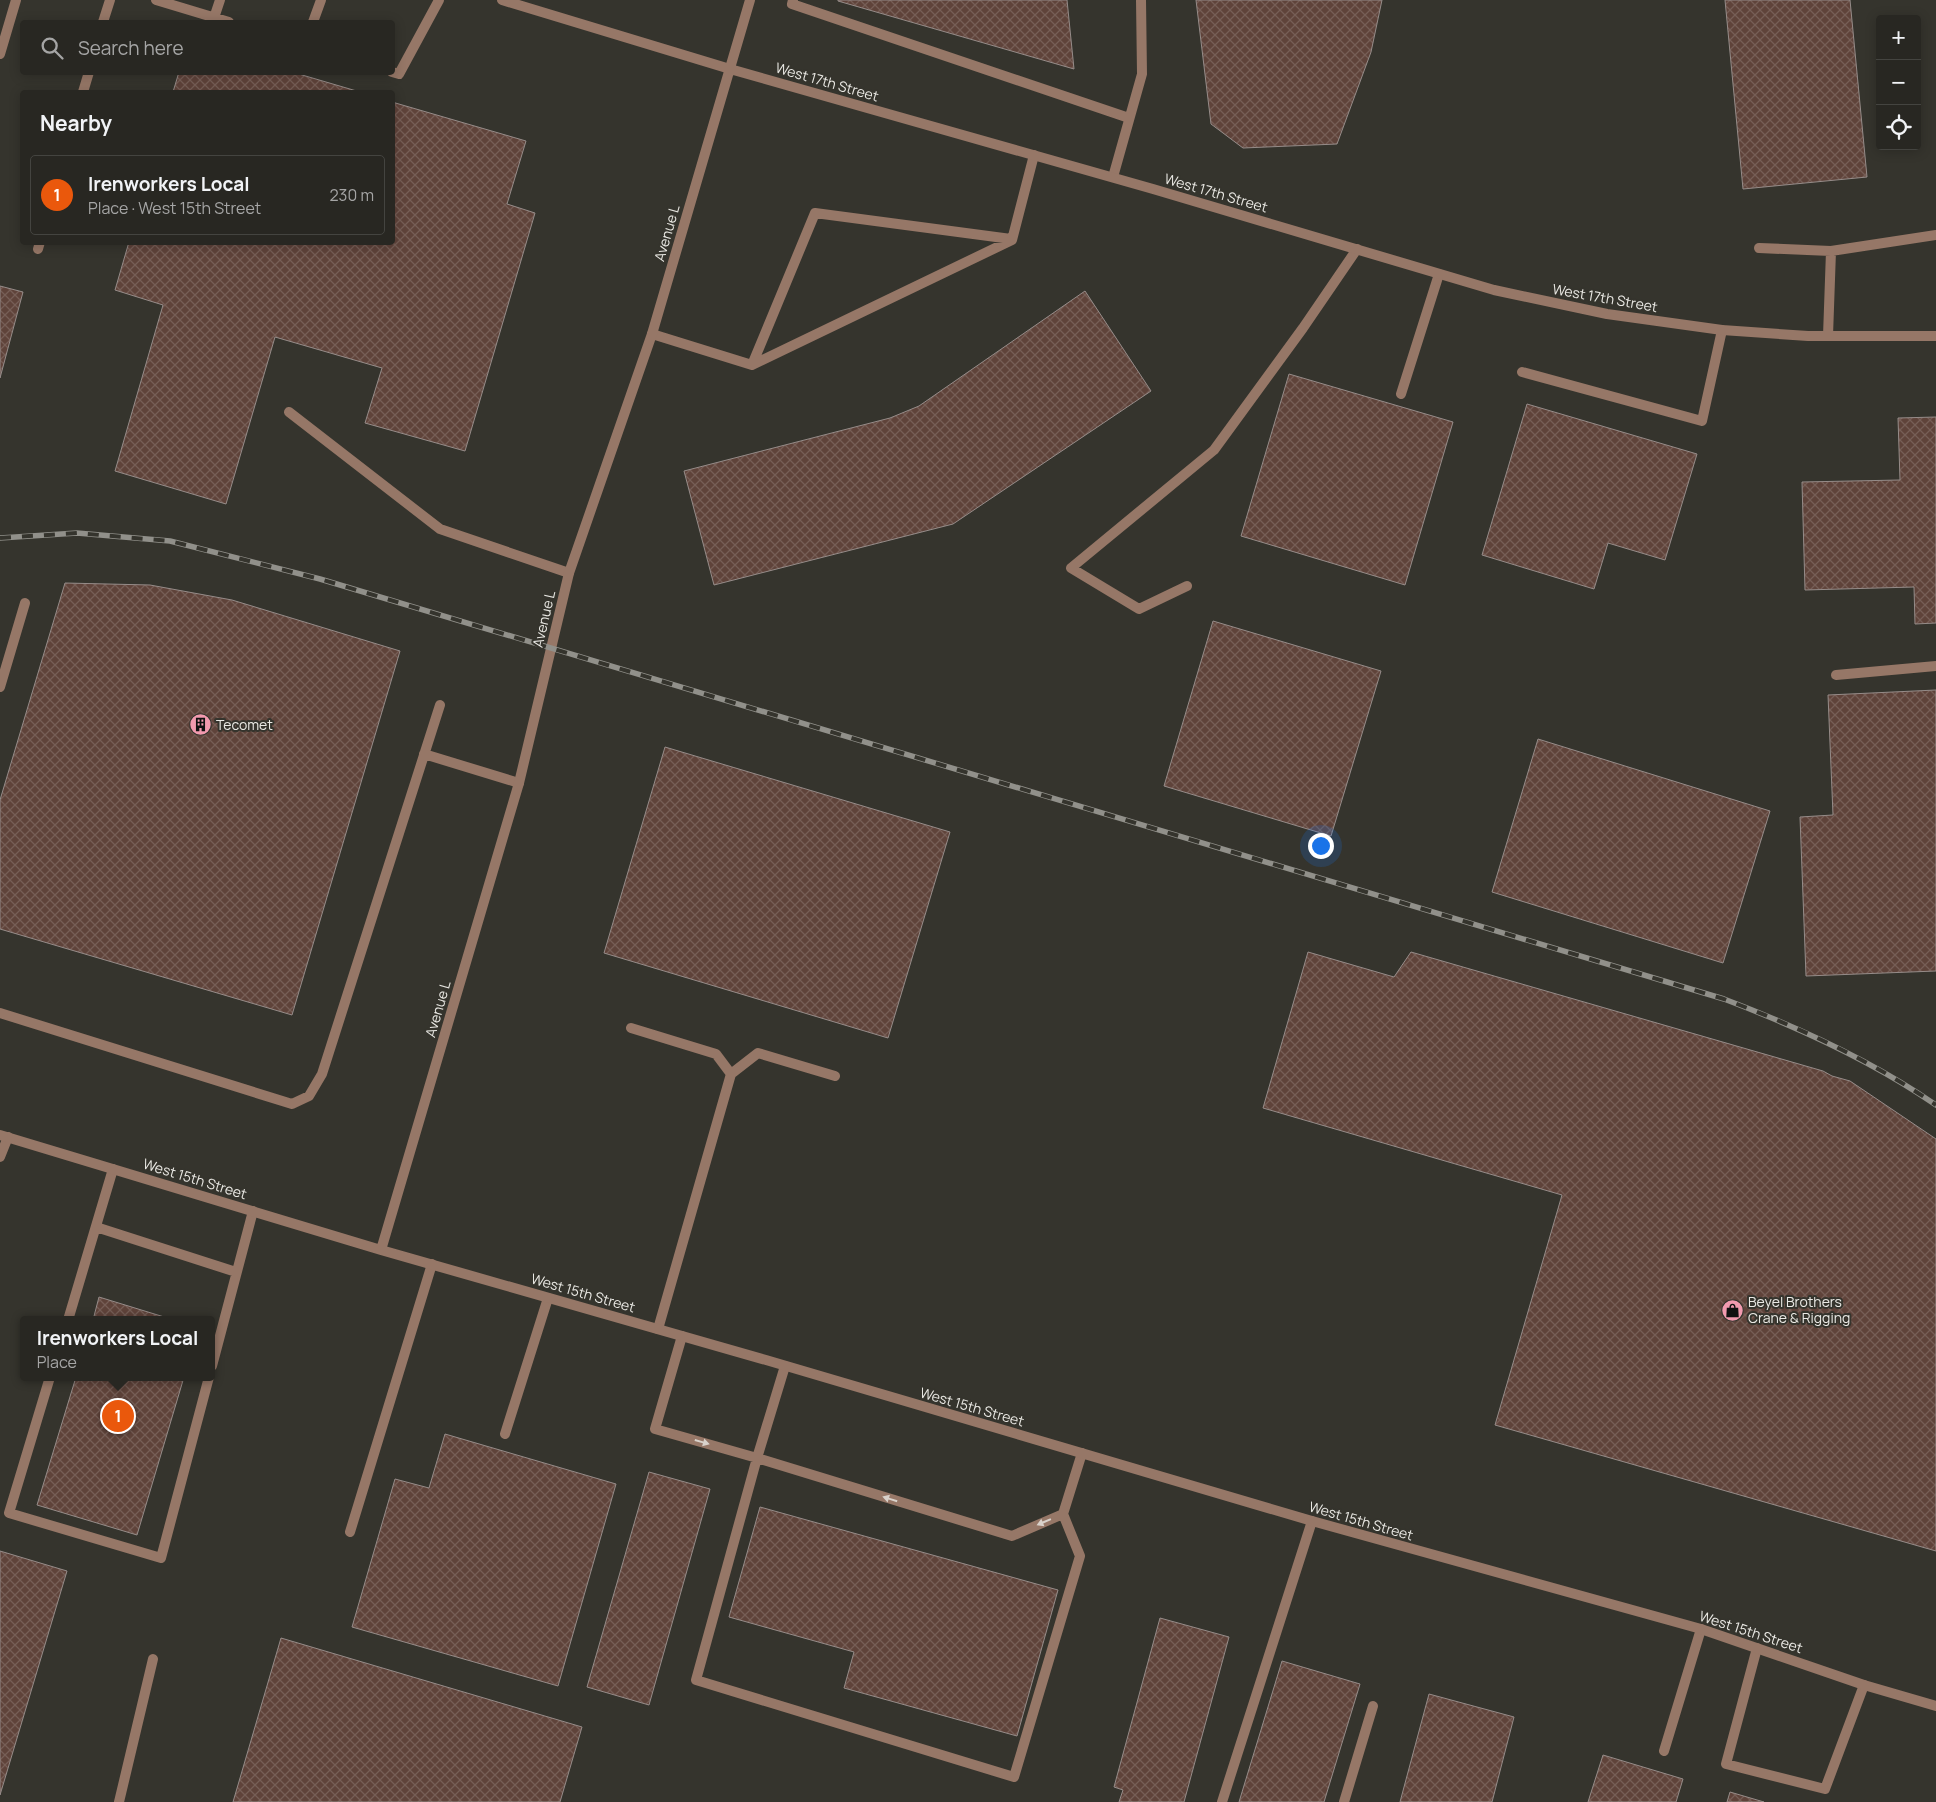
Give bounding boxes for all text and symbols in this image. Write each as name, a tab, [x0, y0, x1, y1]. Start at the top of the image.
map controls	[1876, 15, 1921, 150]
button: +	[1876, 15, 1921, 60]
search box	[20, 20, 395, 75]
icon: search	[38, 34, 66, 62]
text: Search here	[78, 35, 184, 61]
street label: West 17th Street	[773, 58, 881, 105]
button: −	[1876, 60, 1921, 105]
button: locate	[1876, 105, 1921, 150]
text: Nearby	[40, 109, 112, 137]
street label: West 17th Street	[1162, 169, 1270, 216]
text: Irenworkers Local	[88, 171, 250, 197]
text: 1	[53, 184, 61, 206]
text: 230 m	[330, 184, 374, 206]
text: Place · West 15th Street	[88, 197, 261, 219]
street label: Avenue L	[649, 202, 684, 263]
street label: West 17th Street	[1551, 279, 1660, 316]
street label: Avenue L	[528, 589, 559, 649]
building icon: Tecomet	[188, 713, 212, 737]
place label: Tecomet	[216, 715, 273, 734]
your location	[1308, 833, 1334, 859]
street label: Avenue L	[420, 978, 455, 1039]
street label: West 15th Street	[141, 1154, 250, 1203]
street label: West 15th Street	[529, 1269, 638, 1317]
place label: Beyel Brothers Crane & Rigging	[1748, 1292, 1850, 1327]
shop icon: Beyel Brothers Crane & Rigging	[1720, 1298, 1744, 1322]
popup	[20, 1316, 215, 1381]
text: Irenworkers Local	[37, 1325, 198, 1351]
text: Place	[37, 1351, 77, 1373]
street label: West 15th Street	[918, 1383, 1027, 1431]
pin: 1	[102, 1397, 134, 1435]
one-way arrow	[695, 1438, 710, 1446]
one-way arrow	[882, 1494, 897, 1502]
street label: West 15th Street	[1307, 1497, 1416, 1545]
one-way arrow	[1037, 1518, 1051, 1526]
street label: West 15th Street	[1697, 1606, 1806, 1657]

